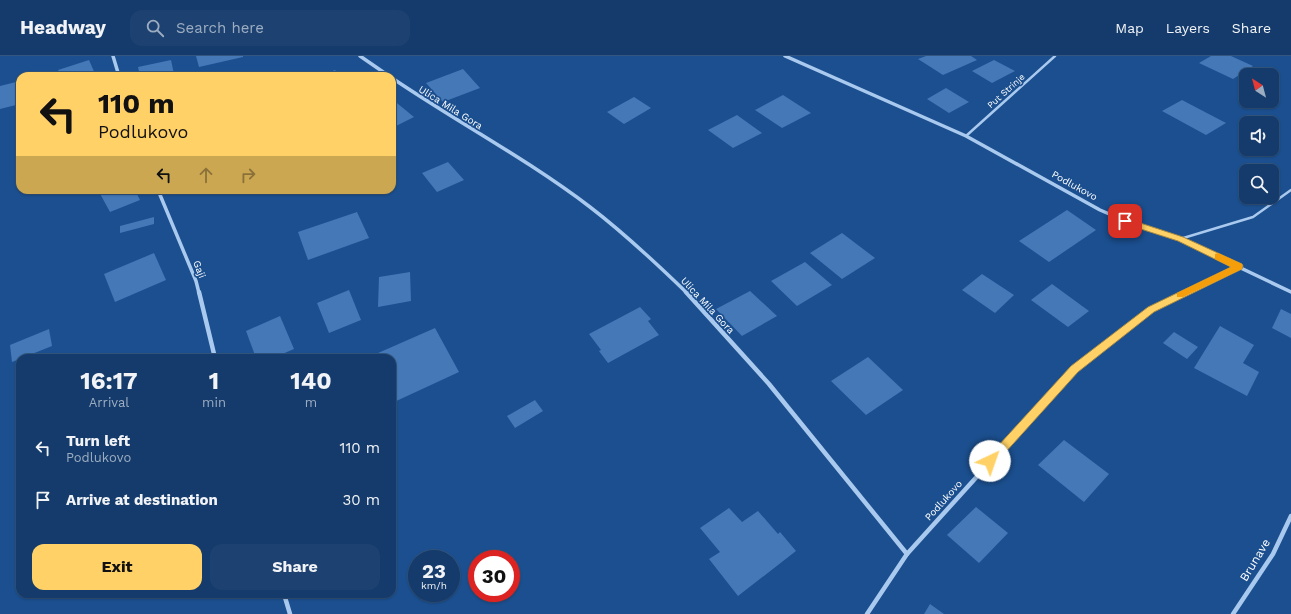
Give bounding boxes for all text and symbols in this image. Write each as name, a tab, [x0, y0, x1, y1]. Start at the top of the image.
search box	[130, 10, 410, 46]
text: Headway	[20, 16, 106, 39]
icon: search	[144, 17, 166, 39]
text: Search here	[176, 19, 264, 37]
text: Map	[1115, 20, 1144, 36]
text: Layers	[1166, 20, 1210, 36]
text: Share	[1232, 20, 1271, 36]
north arrow	[1239, 68, 1279, 108]
map controls	[1239, 68, 1279, 204]
street label: Put Strinje	[985, 72, 1027, 110]
street label: Ulica Mila Gora	[417, 83, 485, 132]
text: 110 m	[98, 87, 175, 120]
icon: left	[32, 88, 84, 140]
button: sound	[1239, 116, 1279, 156]
text: Podlukovo	[98, 121, 188, 142]
icon: left	[153, 164, 175, 186]
icon: ahead	[195, 164, 217, 186]
icon: right	[237, 164, 259, 186]
button: search	[1239, 164, 1279, 204]
street label: Podlukovo	[1050, 168, 1099, 202]
pin	[1108, 204, 1142, 238]
icon: arrive	[1114, 210, 1136, 232]
street label: Gaji	[191, 259, 208, 280]
street label: Ulica Mila Gora	[679, 275, 737, 336]
text: 16:17	[80, 367, 138, 395]
text: 1	[209, 367, 219, 395]
text: 140	[290, 367, 332, 395]
text: Arrival	[89, 395, 129, 410]
text: min	[202, 395, 226, 410]
text: m	[305, 395, 317, 410]
text: Turn left	[66, 432, 130, 450]
icon: left	[32, 437, 54, 459]
text: 110 m	[340, 439, 380, 457]
position arrow	[969, 440, 1011, 482]
text: Podlukovo	[66, 450, 131, 465]
street label: Podlukovo	[922, 478, 964, 523]
icon: arrive	[32, 489, 54, 511]
text: Arrive at destination	[66, 491, 218, 509]
text: 30 m	[343, 491, 380, 509]
street label: Brunave	[1237, 536, 1273, 584]
button: Exit	[32, 544, 202, 590]
button: Share	[210, 544, 380, 590]
speed limit sign: 30	[468, 550, 520, 602]
text: 23	[422, 559, 446, 583]
text: km/h	[421, 580, 447, 591]

